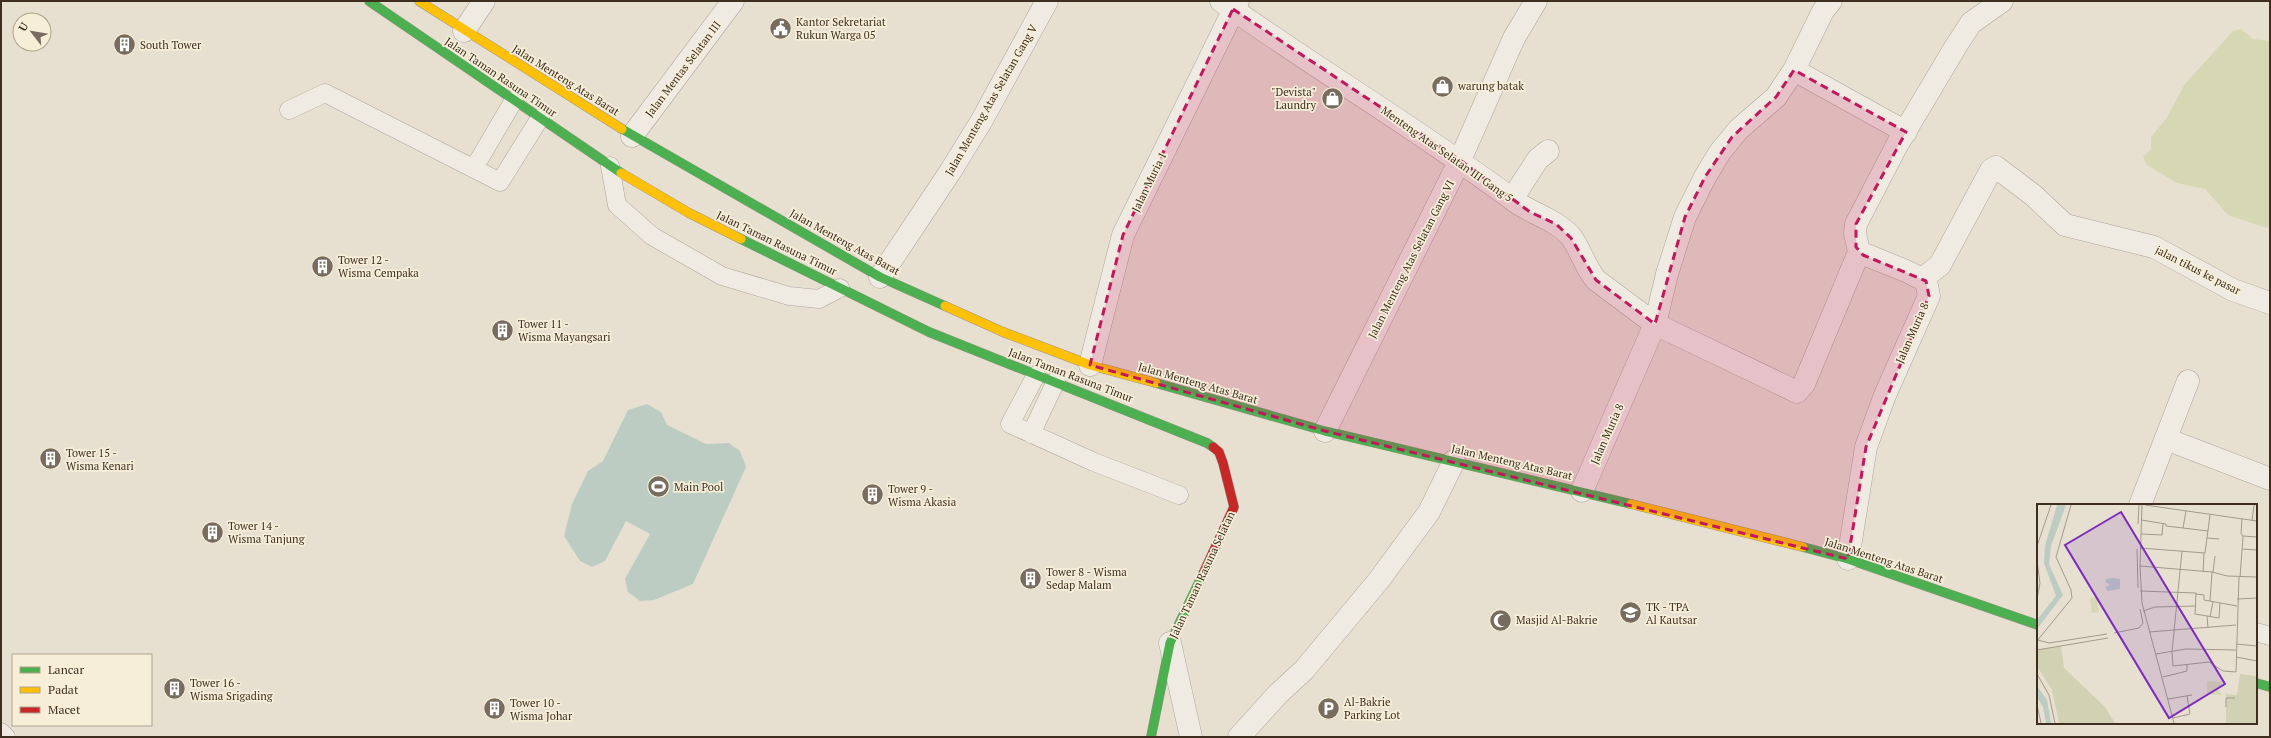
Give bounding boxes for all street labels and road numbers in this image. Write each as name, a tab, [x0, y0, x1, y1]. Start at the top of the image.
street label: Jalan Mentas Selatan III	[642, 18, 724, 120]
street label: Jalan Menteng Atas Selatan Gang V	[942, 22, 1040, 178]
street label: Jalan Taman Rasuna Timur	[442, 34, 560, 120]
street label: Jalan Menteng Atas Barat	[510, 41, 622, 119]
street label: Menteng Atas Selatan III Gang 5	[1378, 103, 1516, 205]
street label: Jalan Muria 1	[1128, 150, 1170, 214]
street label: Jalan Menteng Atas Selatan Gang VI	[1365, 177, 1457, 340]
street label: Jalan Menteng Atas Barat	[788, 206, 902, 278]
street label: Jalan Taman Rasuna Timur	[715, 208, 840, 279]
street label: jalan tikus ke pasar	[2153, 242, 2244, 298]
street label: Jalan Muria 8	[1892, 300, 1932, 365]
street label: Jalan Taman Rasuna Timur	[1007, 345, 1136, 406]
street label: Jalan Menteng Atas Barat	[1137, 359, 1259, 407]
street label: Jalan Muria 8	[1587, 401, 1627, 466]
street label: Jalan Menteng Atas Barat	[1450, 441, 1574, 483]
street label: Jalan Taman Rasuna Selatan	[1166, 509, 1238, 641]
street label: Jalan Menteng Atas Barat	[1823, 534, 1945, 586]

